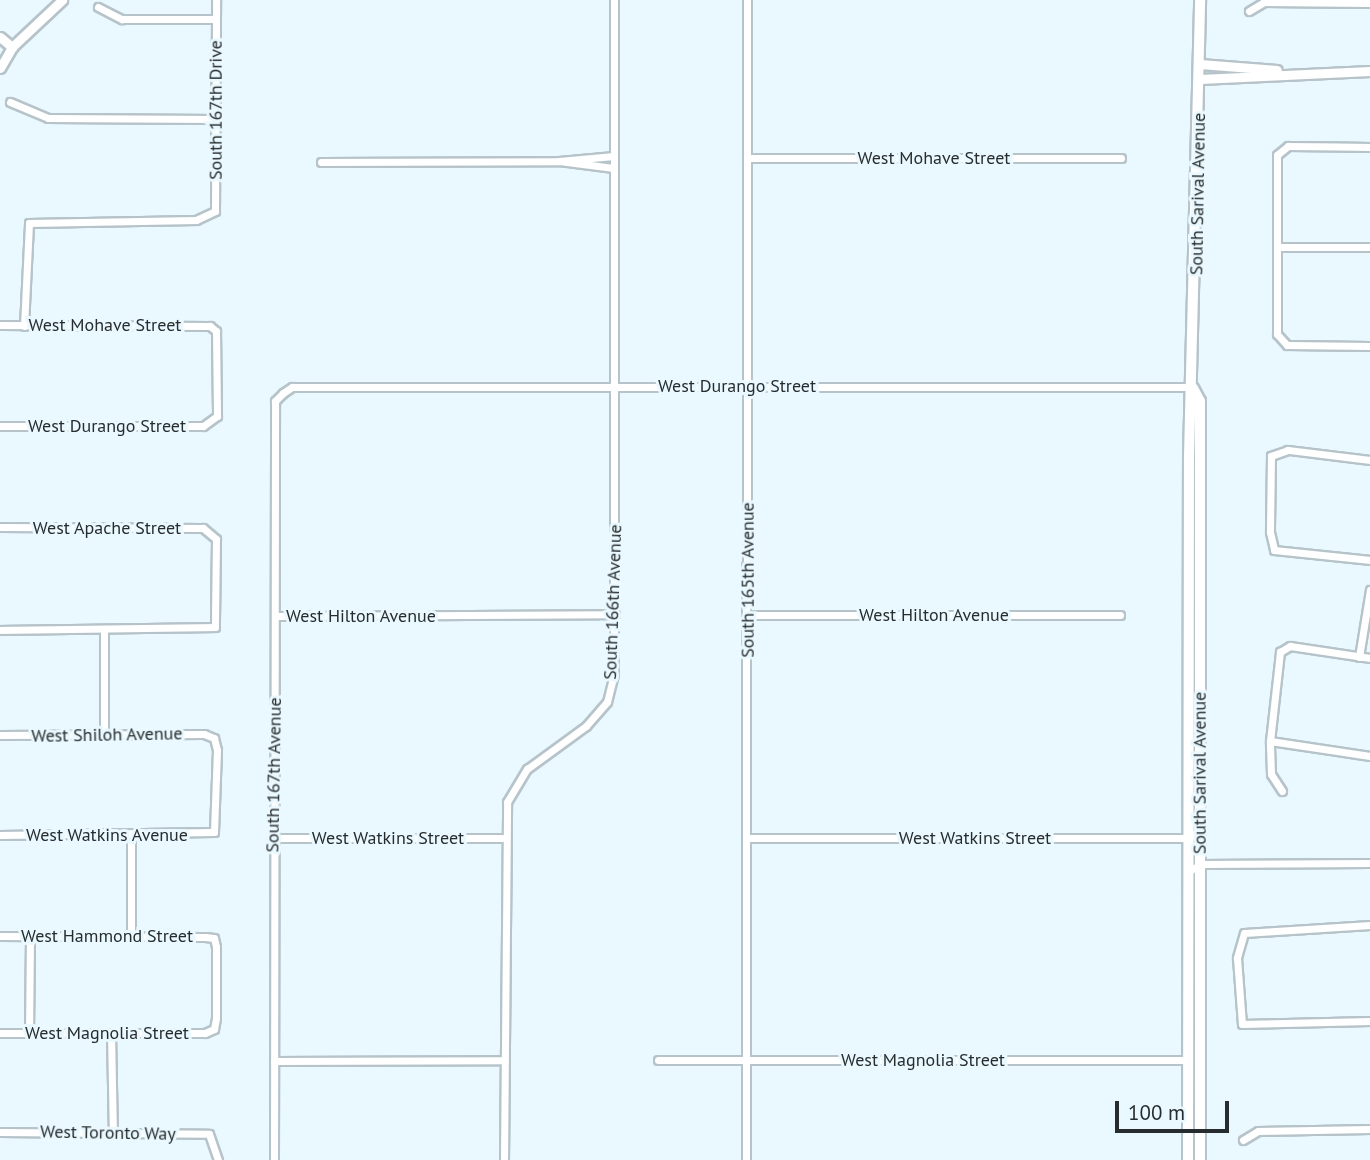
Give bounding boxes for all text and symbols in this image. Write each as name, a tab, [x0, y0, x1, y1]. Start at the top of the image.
street label: South 167th Drive	[205, 40, 227, 180]
street label: South Sarival Avenue	[1186, 112, 1210, 276]
street label: West Mohave Street	[858, 147, 1010, 169]
street label: West Mohave Street	[29, 314, 181, 336]
street label: West Durango Street	[658, 375, 816, 397]
street label: West Durango Street	[28, 415, 186, 437]
street label: South 165th Avenue	[737, 502, 759, 658]
street label: West Apache Street	[33, 517, 181, 539]
street label: South 166th Avenue	[599, 524, 627, 680]
street label: West Hilton Avenue	[859, 604, 1009, 626]
street label: West Hilton Avenue	[286, 605, 436, 627]
street label: South Sarival Avenue	[1189, 692, 1211, 854]
street label: South 167th Avenue	[262, 697, 286, 853]
street label: West Shiloh Avenue	[31, 723, 183, 747]
street label: West Watkins Avenue	[26, 824, 188, 846]
street label: West Watkins Street	[312, 827, 464, 849]
street label: West Watkins Street	[899, 827, 1051, 849]
street label: West Hammond Street	[21, 925, 193, 947]
street label: West Magnolia Street	[25, 1022, 189, 1044]
street label: West Magnolia Street	[841, 1049, 1005, 1071]
scale bar	[1118, 1086, 1232, 1130]
text: 100 m	[1128, 1099, 1185, 1126]
street label: West Toronto Way	[40, 1121, 176, 1145]

